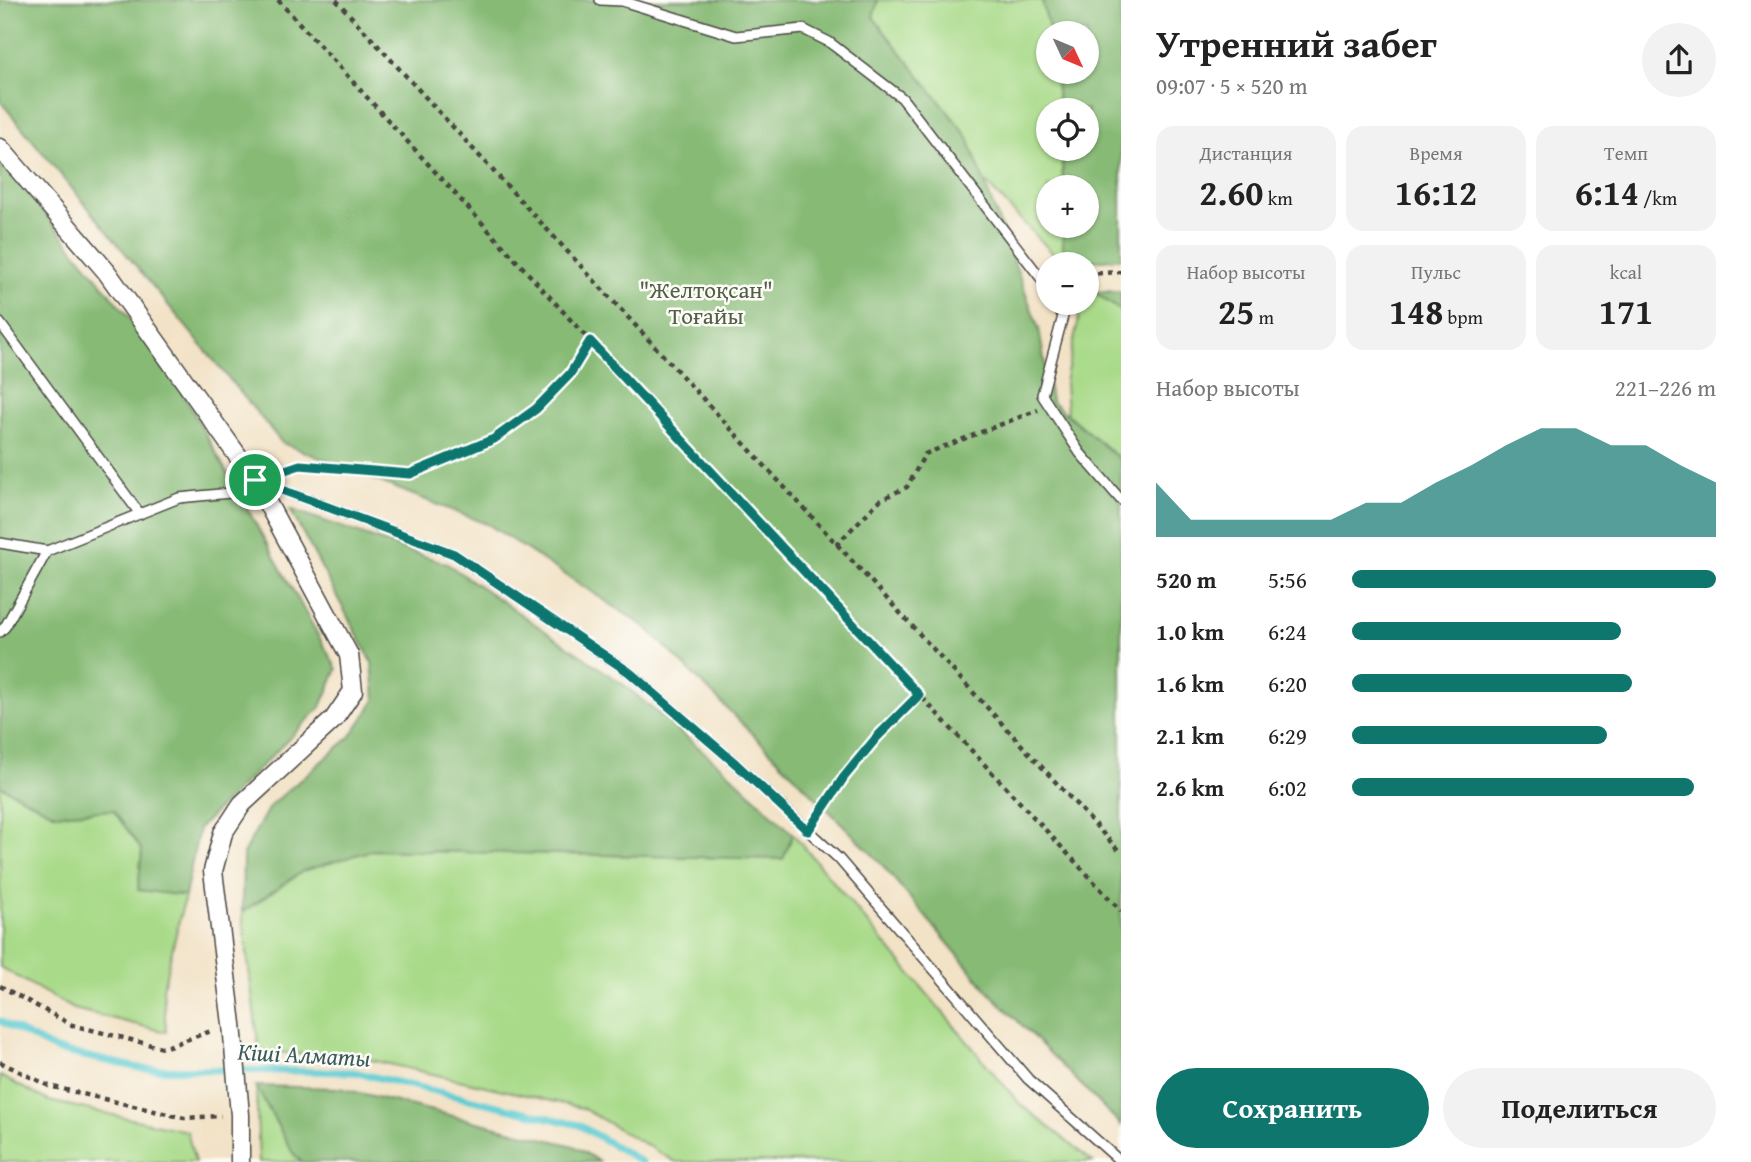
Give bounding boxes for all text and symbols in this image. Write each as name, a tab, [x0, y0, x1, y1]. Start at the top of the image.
text: Утренний забег	[1156, 15, 1437, 71]
north arrow	[1036, 21, 1099, 84]
map controls	[1036, 21, 1099, 315]
button: share	[1642, 23, 1716, 97]
text: 09:07 · 5 × 520 m	[1156, 69, 1308, 102]
button: locate	[1036, 98, 1099, 161]
text: Дистанция	[1200, 139, 1292, 167]
text: Время	[1409, 139, 1463, 167]
text: Темп	[1604, 139, 1648, 167]
text: 2.60	[1199, 167, 1263, 218]
text: 16:12	[1395, 167, 1477, 218]
text: 6:14	[1575, 167, 1639, 218]
button: +	[1036, 175, 1099, 238]
text: km	[1263, 184, 1293, 212]
text: /km	[1639, 184, 1677, 212]
button: −	[1036, 252, 1099, 315]
text: Набор высоты	[1187, 258, 1305, 286]
text: Пульс	[1411, 258, 1461, 286]
text: kcal	[1610, 258, 1642, 286]
park label: "Желтоқсан" Тоғайы	[639, 273, 773, 332]
text: 25	[1218, 286, 1254, 337]
text: 148	[1389, 286, 1443, 337]
text: 171	[1599, 286, 1653, 337]
text: m	[1254, 303, 1274, 331]
text: bpm	[1443, 303, 1483, 331]
text: Набор высоты	[1156, 371, 1300, 404]
text: 221–226 m	[1615, 371, 1716, 404]
pin	[225, 450, 285, 510]
icon: arrive	[236, 461, 274, 499]
text: 520 m	[1156, 563, 1217, 596]
text: 5:56	[1268, 563, 1307, 596]
text: 1.0 km	[1156, 615, 1224, 648]
text: 6:24	[1268, 615, 1307, 648]
text: 1.6 km	[1156, 667, 1224, 700]
text: 6:20	[1268, 667, 1307, 700]
text: 2.1 km	[1156, 719, 1224, 752]
text: 6:29	[1268, 719, 1307, 752]
text: 2.6 km	[1156, 771, 1224, 804]
text: 6:02	[1268, 771, 1307, 804]
water label: Кіші Алматы	[237, 1034, 372, 1075]
button: Сохранить	[1156, 1068, 1429, 1148]
button: Поделиться	[1443, 1068, 1716, 1148]

